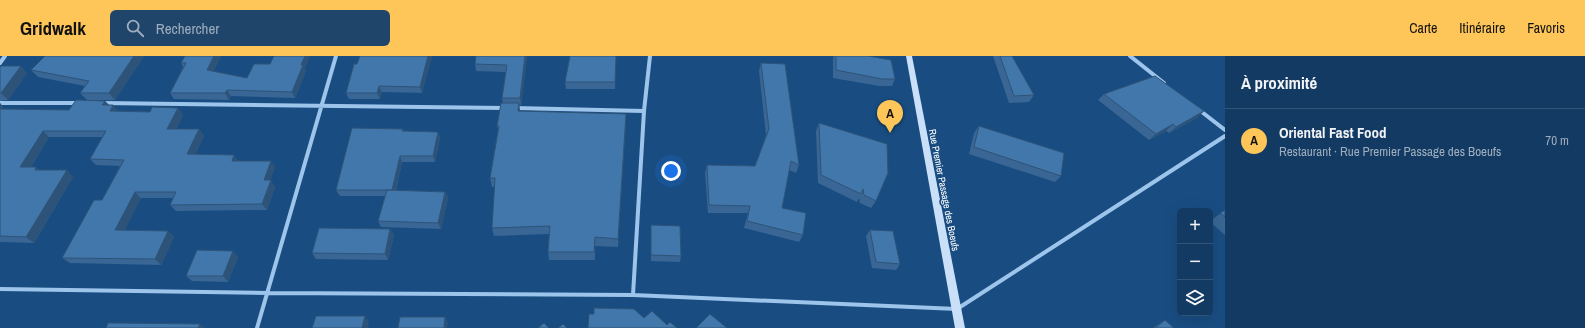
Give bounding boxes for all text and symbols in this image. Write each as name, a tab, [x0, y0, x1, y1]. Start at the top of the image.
search box	[110, 10, 390, 46]
text: Gridwalk	[20, 15, 86, 41]
icon: search	[124, 17, 146, 39]
text: Rechercher	[156, 18, 219, 39]
text: Carte	[1409, 19, 1437, 37]
text: Itinéraire	[1459, 19, 1505, 37]
text: Favoris	[1527, 19, 1565, 37]
text: À proximité	[1241, 71, 1317, 94]
pin: A	[877, 100, 903, 133]
text: Oriental Fast Food	[1279, 122, 1386, 143]
street label: Rue Premier Passage des Boeufs	[926, 128, 962, 252]
text: A	[1250, 132, 1258, 149]
text: 70 m	[1545, 132, 1569, 149]
text: Restaurant · Rue Premier Passage des Boeufs	[1279, 143, 1501, 160]
your location	[661, 161, 681, 181]
map controls	[1177, 208, 1213, 316]
button: +	[1177, 208, 1213, 244]
button: −	[1177, 244, 1213, 280]
button: layers	[1177, 280, 1213, 316]

